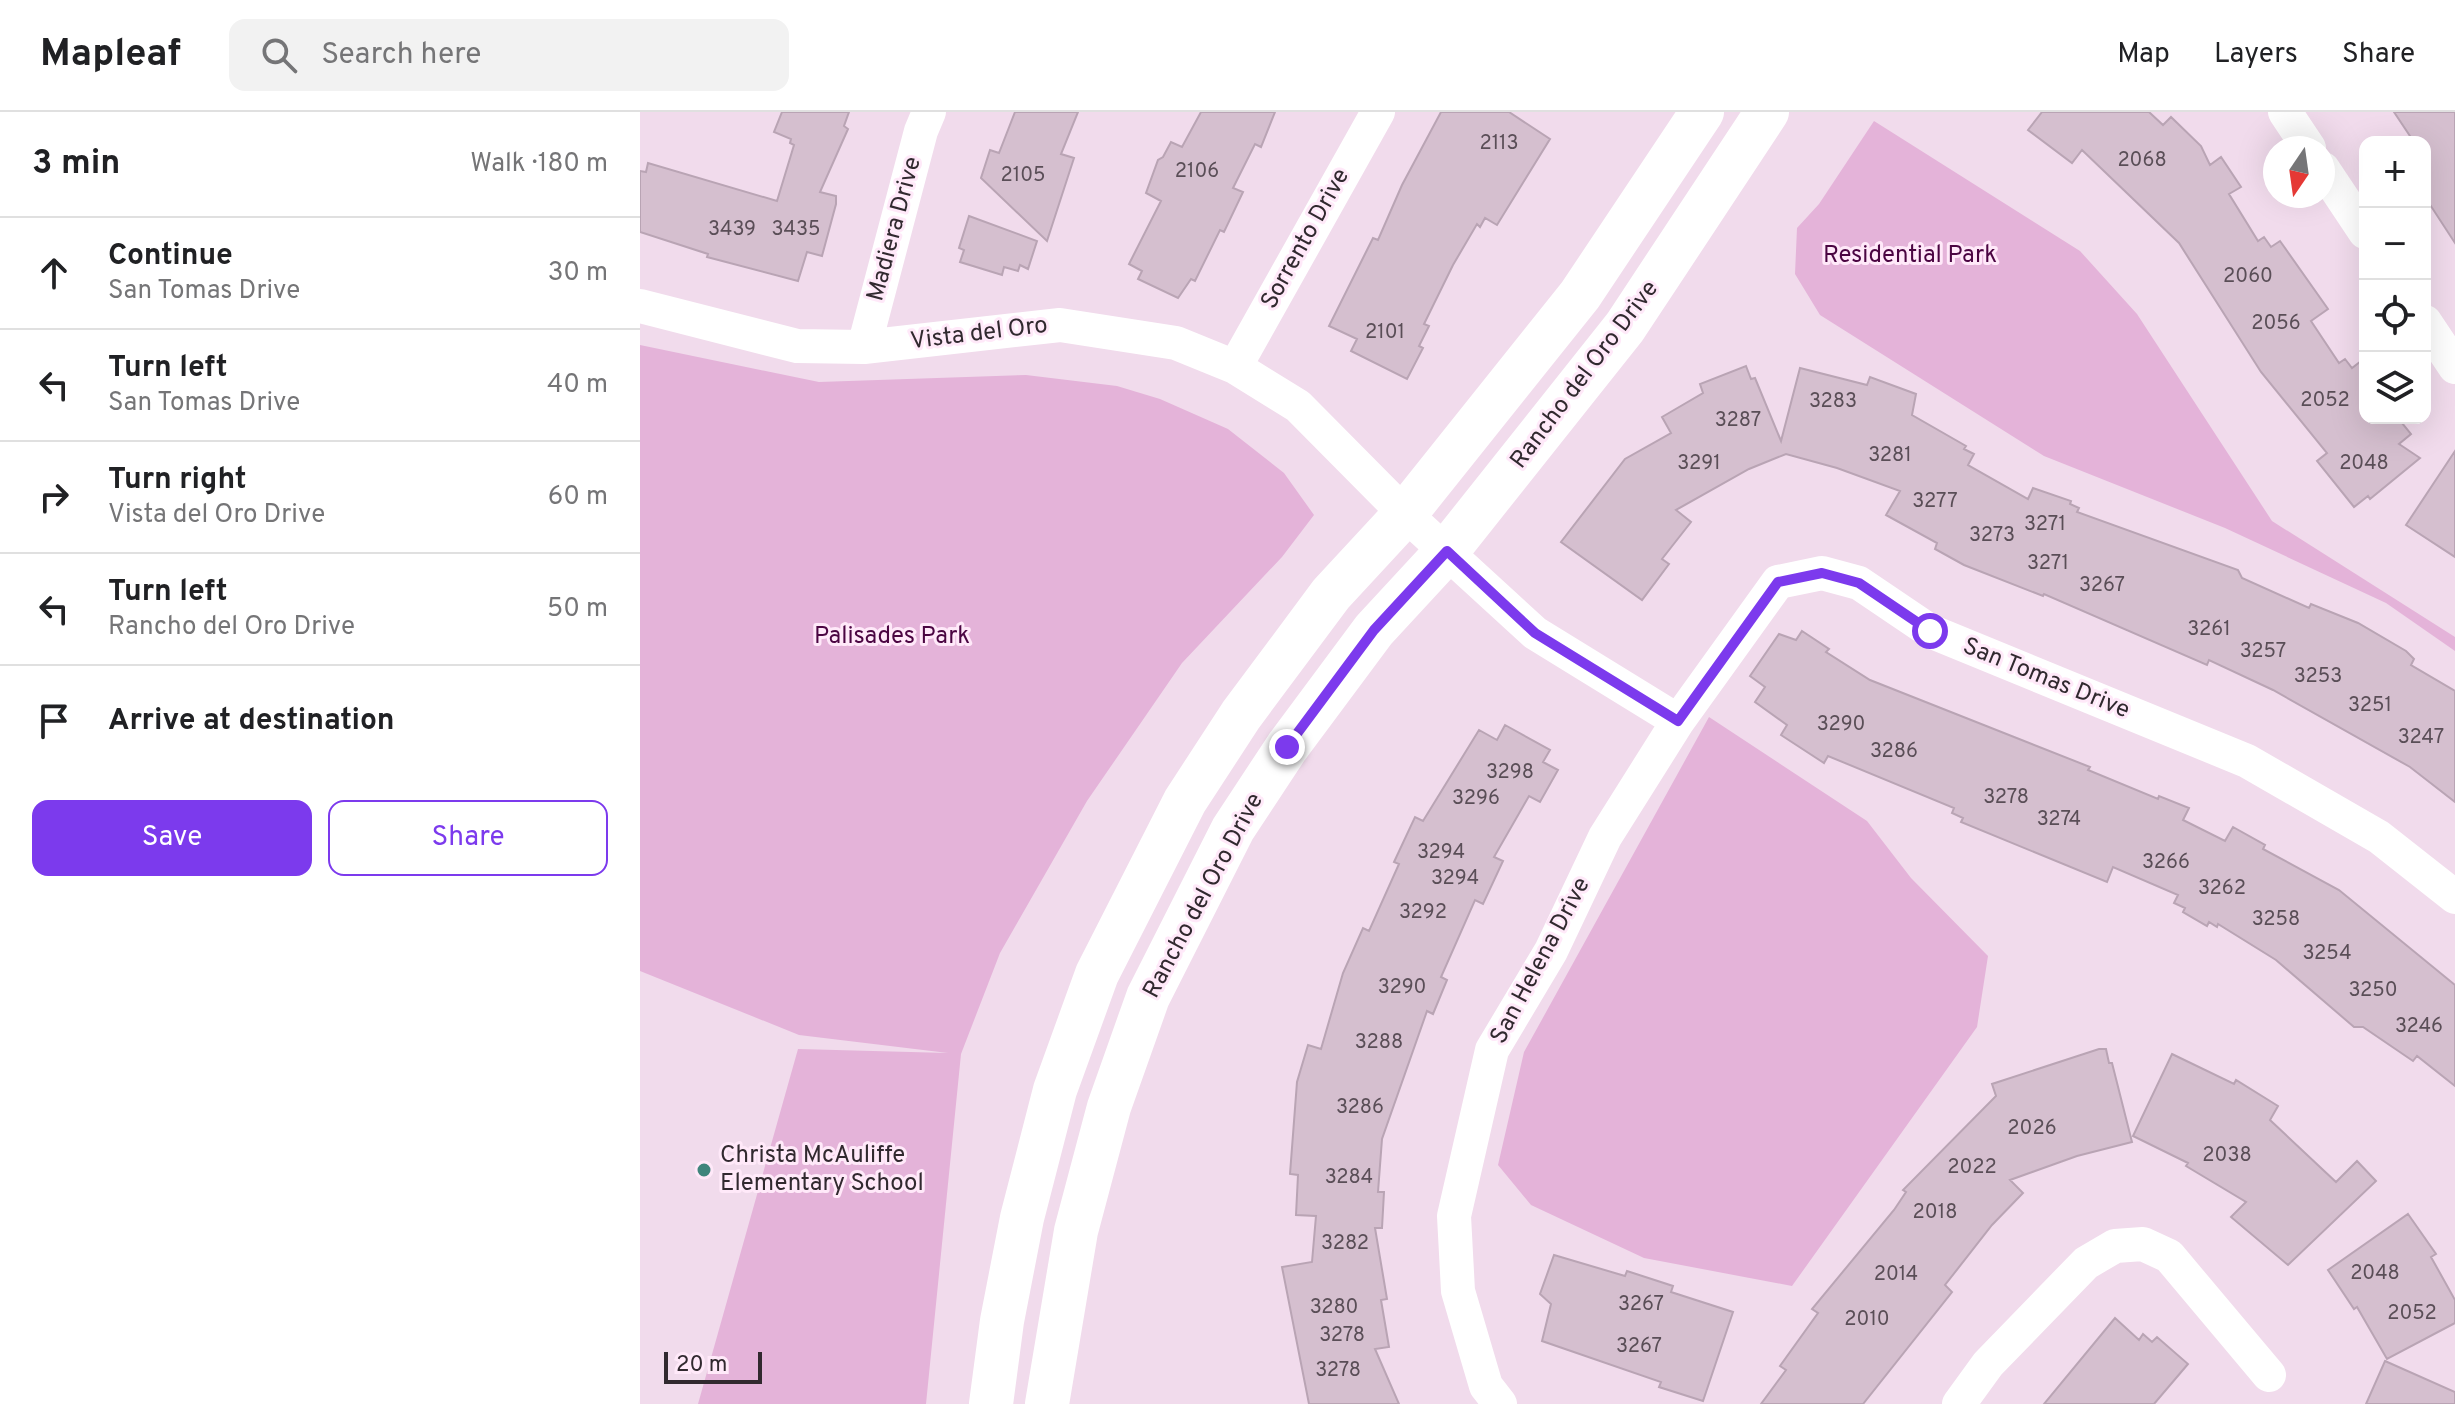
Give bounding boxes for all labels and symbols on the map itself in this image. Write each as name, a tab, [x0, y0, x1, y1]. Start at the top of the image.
house number: 2113	[1479, 131, 1519, 157]
north arrow	[2263, 136, 2335, 208]
house number: 2068	[2117, 148, 2167, 174]
street label: Madiera Drive	[861, 154, 929, 304]
house number: 2106	[1175, 159, 1219, 185]
house number: 2105	[1001, 163, 1045, 189]
street label: Sorrento Drive	[1255, 163, 1357, 315]
house number: 3439	[708, 217, 756, 243]
house number: 3435	[772, 217, 820, 243]
park label: Residential Park	[1823, 241, 1997, 271]
house number: 2060	[2223, 264, 2273, 290]
street label: Rancho del Oro Drive	[1504, 275, 1666, 475]
street label: Vista del Oro	[909, 311, 1049, 357]
house number: 2056	[2251, 311, 2301, 337]
house number: 2101	[1365, 320, 1405, 346]
house number: 2052	[2300, 388, 2350, 414]
house number: 3283	[1809, 389, 1857, 415]
house number: 3287	[1715, 408, 1761, 434]
house number: 3281	[1868, 443, 1912, 469]
house number: 3291	[1677, 451, 1721, 477]
house number: 2048	[2339, 451, 2389, 477]
house number: 3277	[1912, 489, 1958, 515]
house number: 3271	[2024, 512, 2066, 538]
house number: 3273	[1969, 523, 2015, 549]
house number: 3271	[2027, 551, 2069, 577]
house number: 3267	[2079, 573, 2125, 599]
route start	[1912, 613, 1948, 649]
house number: 3261	[2187, 617, 2231, 643]
park label: Palisades Park	[814, 622, 970, 652]
street label: San Tomas Drive	[1958, 632, 2134, 726]
house number: 3257	[2240, 639, 2286, 665]
house number: 3253	[2294, 664, 2342, 690]
house number: 3251	[2348, 693, 2392, 719]
house number: 3290	[1817, 712, 1865, 738]
house number: 3247	[2398, 725, 2444, 751]
route end	[1269, 729, 1305, 765]
house number: 3286	[1870, 739, 1918, 765]
house number: 3298	[1486, 760, 1534, 786]
house number: 3278	[1983, 785, 2029, 811]
house number: 3296	[1452, 786, 1500, 812]
street label: Rancho del Oro Drive	[1137, 788, 1271, 1004]
house number: 3274	[2037, 807, 2081, 833]
house number: 3294	[1417, 840, 1465, 866]
house number: 3266	[2142, 850, 2190, 876]
house number: 3294	[1431, 866, 1479, 892]
street label: San Helena Drive	[1484, 873, 1598, 1049]
house number: 3262	[2198, 876, 2246, 902]
house number: 3292	[1399, 900, 1447, 926]
house number: 3258	[2252, 907, 2300, 933]
house number: 3254	[2302, 941, 2352, 967]
house number: 3290	[1378, 975, 1426, 1001]
house number: 3250	[2348, 978, 2398, 1004]
house number: 3246	[2395, 1014, 2443, 1040]
house number: 3288	[1355, 1030, 1403, 1056]
house number: 3286	[1336, 1095, 1384, 1121]
house number: 2026	[2007, 1116, 2057, 1142]
place label: Christa McAuliffe Elementary School	[720, 1141, 924, 1199]
house number: 2038	[2202, 1143, 2252, 1169]
house number: 2022	[1947, 1155, 1997, 1181]
marker: Christa McAuliffe Elementary School	[695, 1161, 713, 1179]
house number: 3284	[1325, 1165, 1373, 1191]
house number: 2018	[1913, 1200, 1957, 1226]
house number: 3282	[1321, 1231, 1369, 1257]
house number: 2048	[2350, 1261, 2400, 1287]
house number: 2014	[1874, 1262, 1918, 1288]
house number: 3267	[1618, 1292, 1664, 1318]
house number: 3280	[1310, 1295, 1358, 1321]
house number: 2052	[2387, 1301, 2437, 1327]
house number: 2010	[1844, 1307, 1890, 1333]
house number: 3278	[1319, 1323, 1365, 1349]
house number: 3267	[1616, 1334, 1662, 1360]
scale bar	[664, 1348, 762, 1384]
house number: 3278	[1315, 1358, 1361, 1384]

